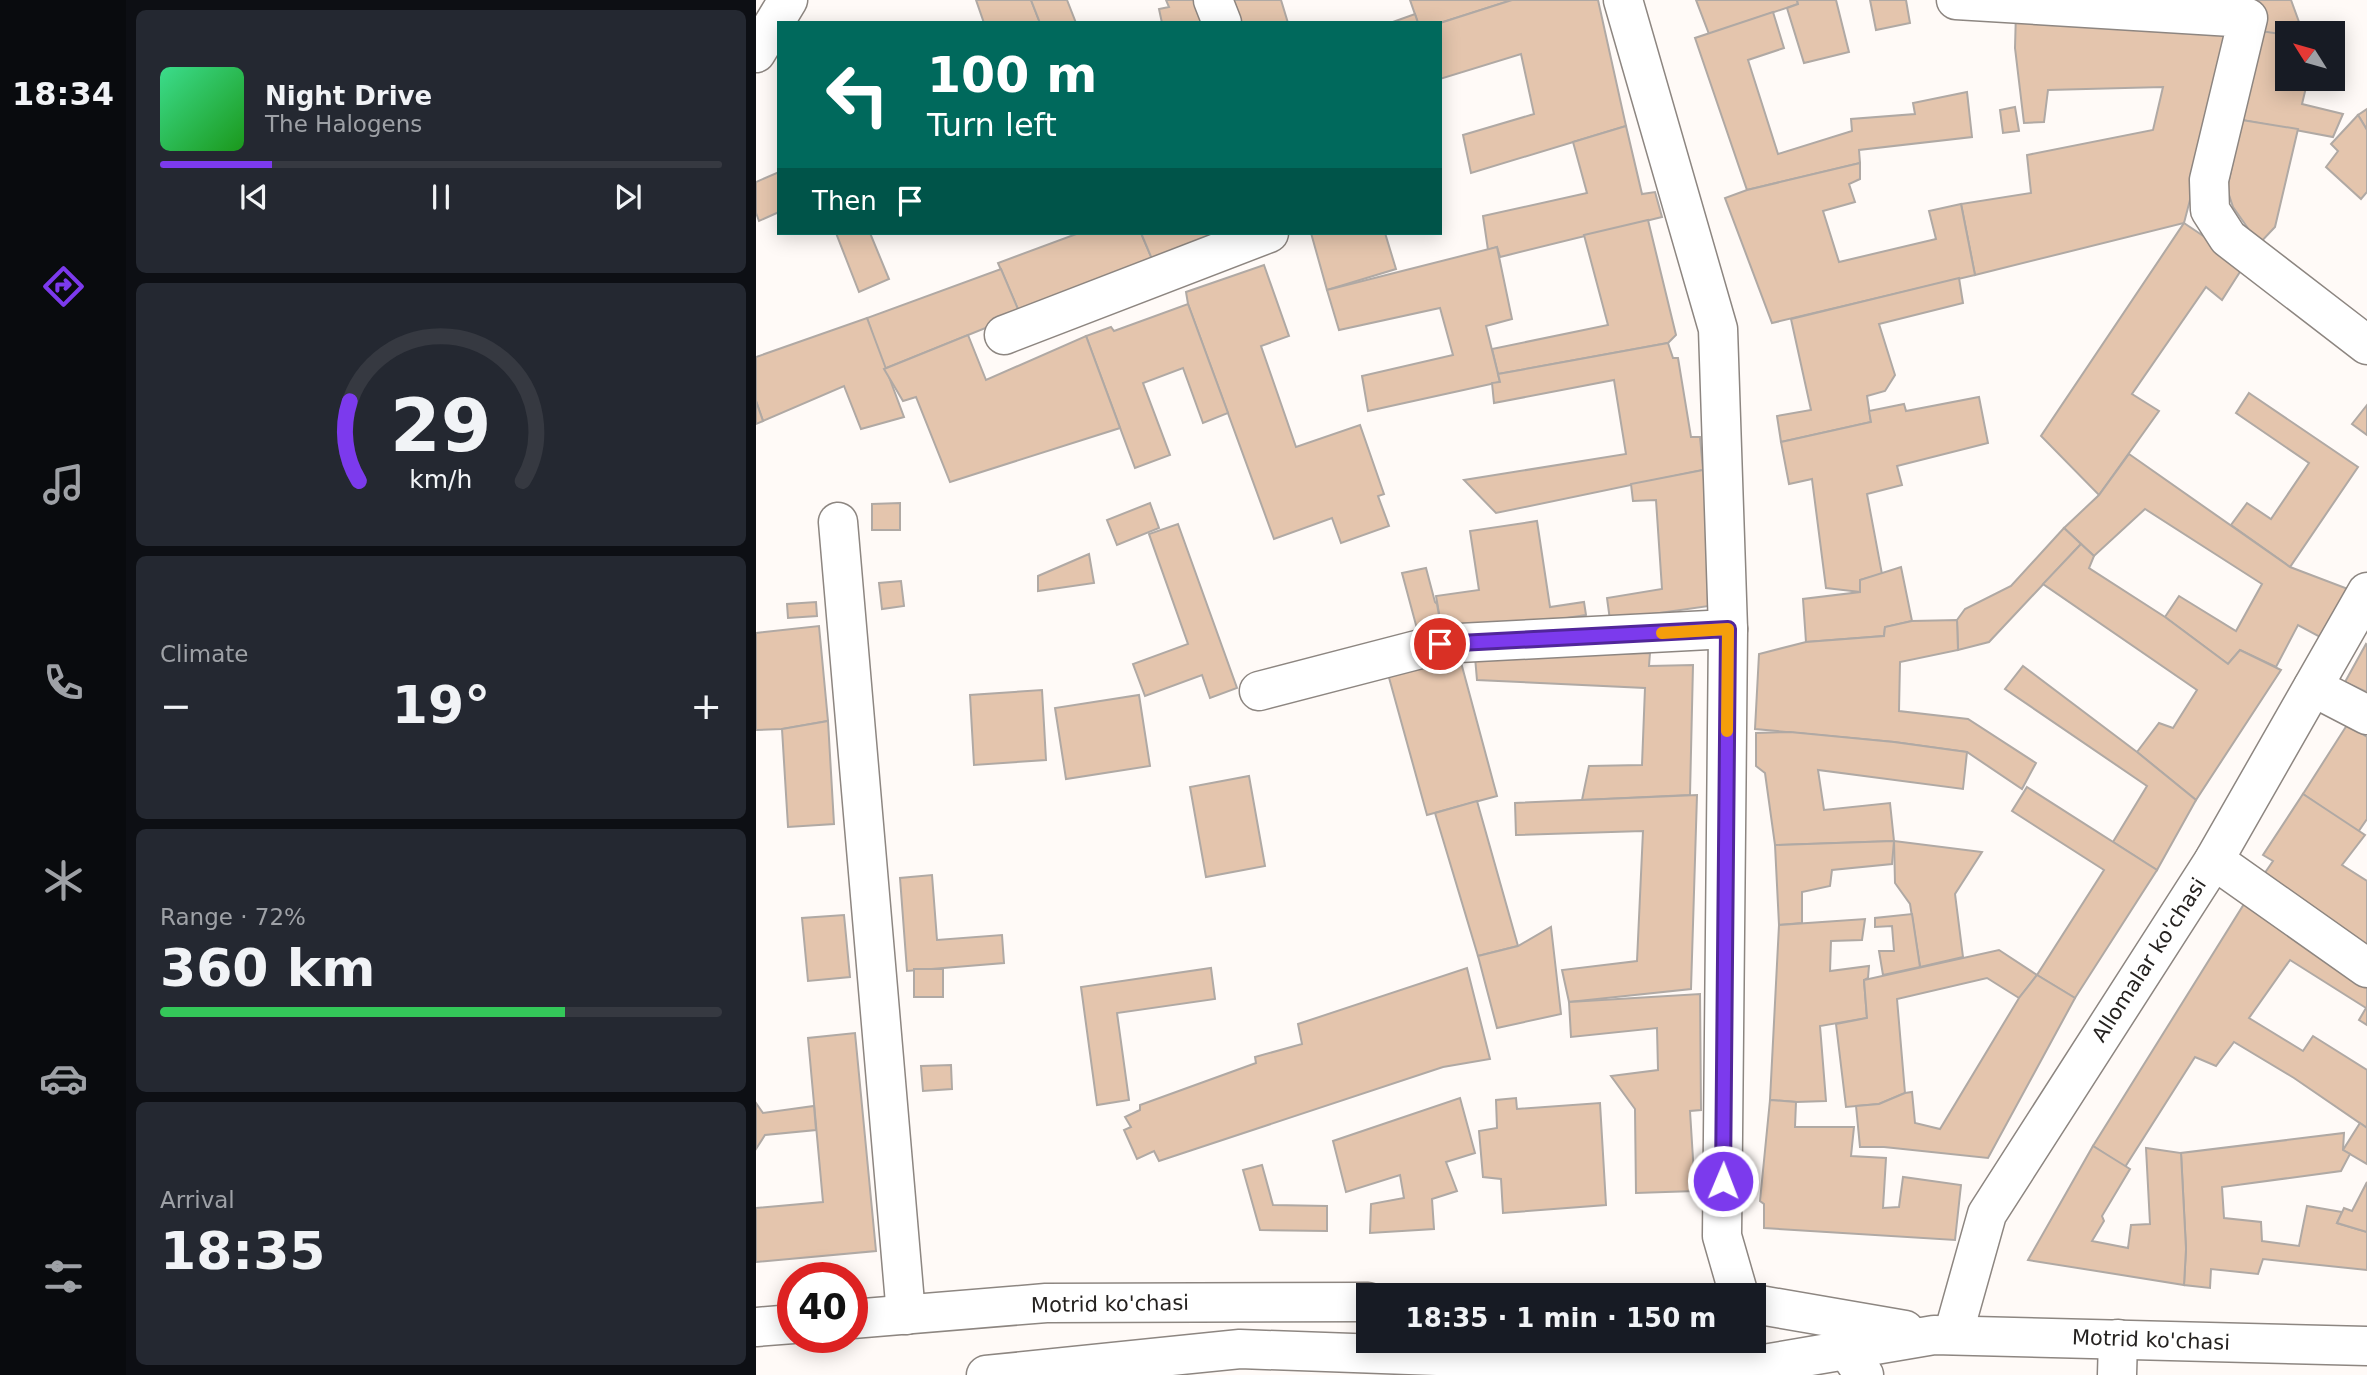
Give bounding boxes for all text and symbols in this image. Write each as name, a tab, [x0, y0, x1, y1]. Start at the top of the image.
north arrow	[2275, 21, 2345, 91]
map controls	[2275, 21, 2345, 91]
text: 100 m	[927, 47, 1097, 104]
icon: left	[812, 49, 903, 140]
text: 18:34	[12, 75, 114, 113]
text: Night Drive	[265, 81, 432, 111]
text: Turn left	[927, 106, 1057, 144]
text: The Halogens	[265, 111, 422, 137]
icon: previous	[235, 178, 273, 216]
icon: pause	[422, 178, 460, 216]
icon: next	[609, 178, 647, 216]
icon: arrive	[891, 182, 929, 220]
text: Then	[812, 186, 877, 216]
icon: directions	[39, 262, 88, 311]
text: 29	[390, 383, 492, 468]
icon: music	[39, 460, 88, 509]
text: km/h	[409, 464, 473, 493]
pin	[1410, 614, 1470, 674]
icon: arrive	[1421, 625, 1459, 663]
text: Climate	[160, 641, 249, 667]
icon: phone	[39, 658, 88, 707]
text: 19°	[392, 675, 490, 735]
text: −	[160, 684, 192, 728]
text: +	[690, 684, 722, 728]
icon: climate	[39, 856, 88, 905]
street label: Allomalar ko'chasi	[2087, 873, 2211, 1047]
text: Range · 72%	[160, 904, 306, 930]
text: 360 km	[160, 938, 375, 998]
icon: car	[39, 1054, 88, 1103]
position arrow	[1686, 1144, 1760, 1218]
text: Arrival	[160, 1187, 235, 1213]
text: 18:35	[160, 1221, 326, 1281]
icon: filters	[39, 1252, 88, 1301]
speed limit sign: 40	[777, 1262, 868, 1353]
street label: Motrid ko'chasi	[1031, 1291, 1189, 1317]
text: 18:35 · 1 min · 150 m	[1406, 1303, 1716, 1333]
street label: Motrid ko'chasi	[2072, 1325, 2230, 1355]

